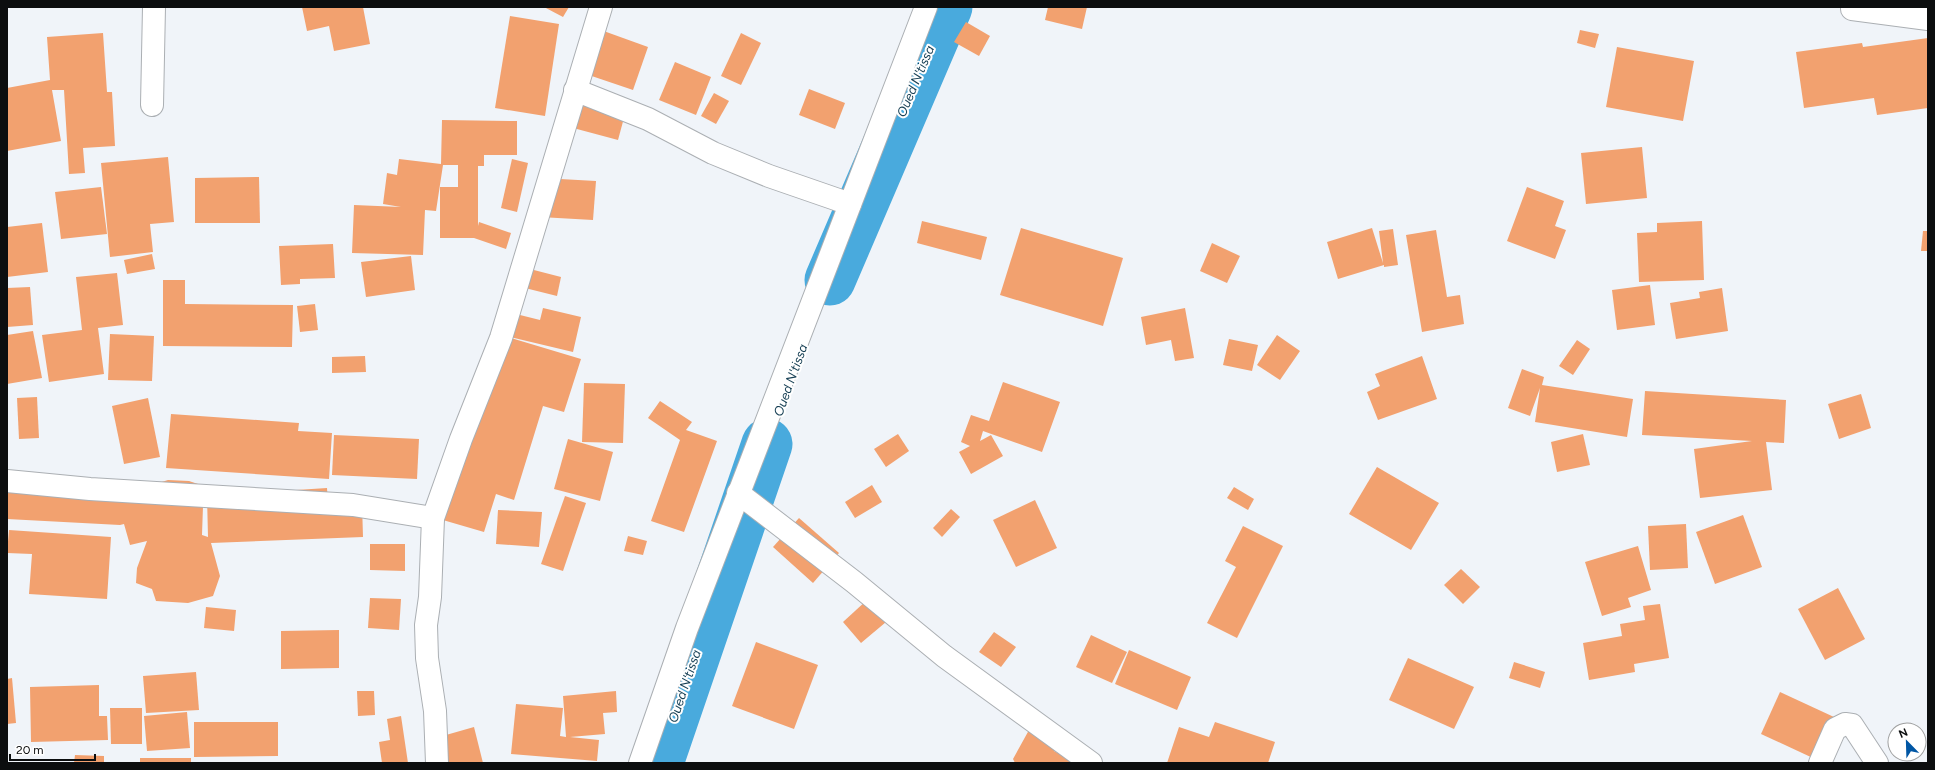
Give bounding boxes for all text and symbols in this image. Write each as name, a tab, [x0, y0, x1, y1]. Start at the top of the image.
water label: Oued N'tissa	[894, 43, 937, 119]
water label: Oued N'tissa	[770, 342, 811, 418]
water label: Oued N'tissa	[665, 648, 704, 724]
north arrow	[1887, 722, 1927, 762]
text: N	[1897, 726, 1910, 741]
scale bar	[10, 736, 95, 762]
text: 20 m	[16, 743, 44, 757]

